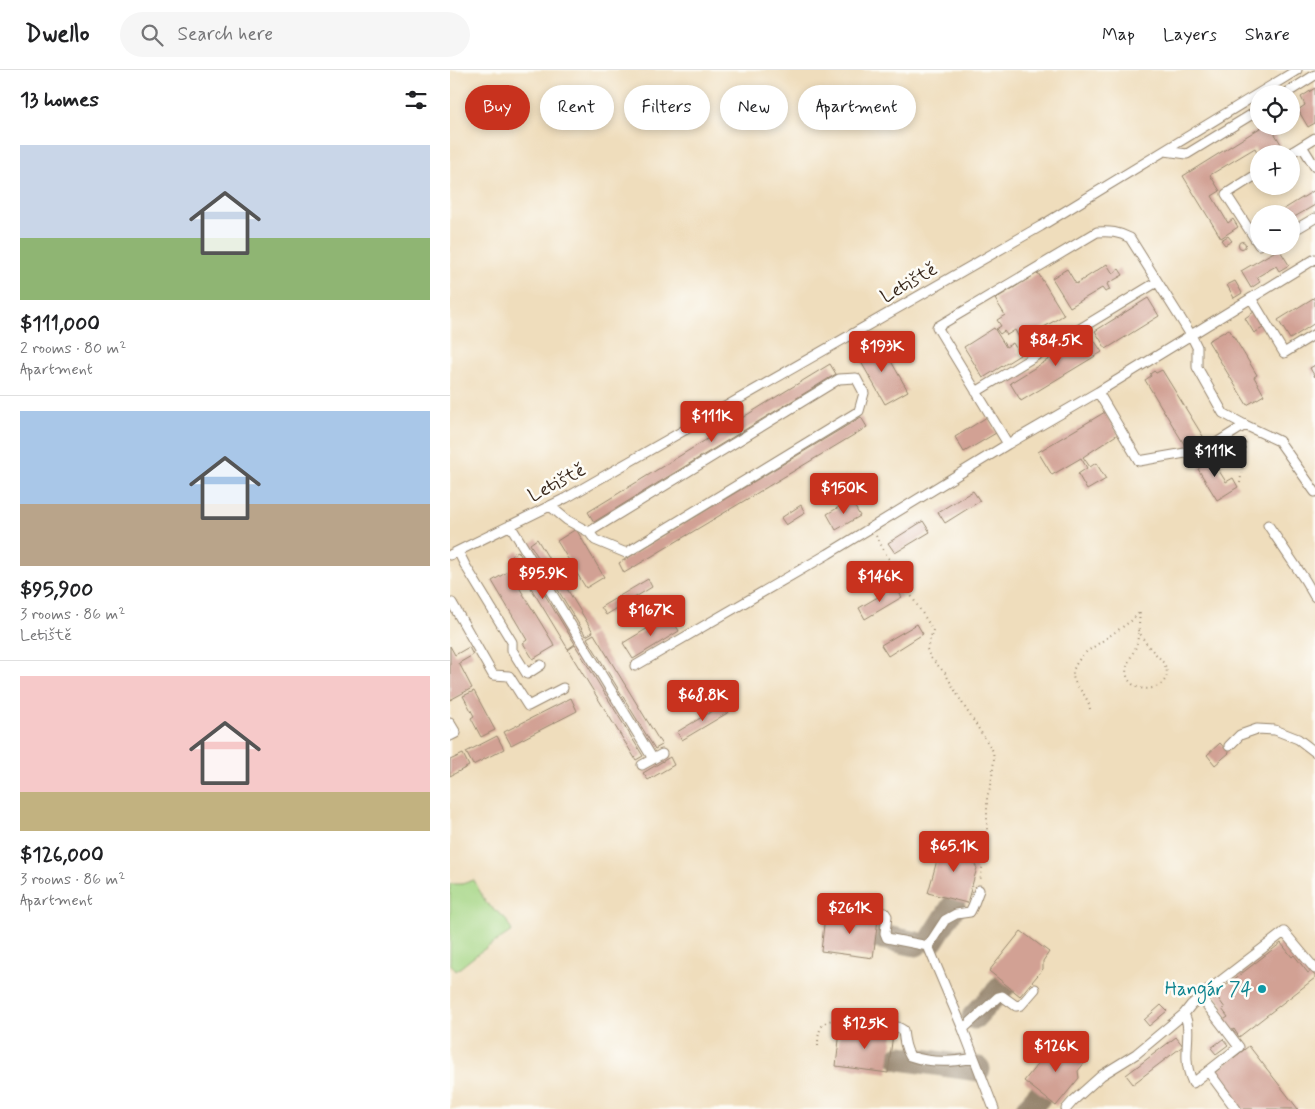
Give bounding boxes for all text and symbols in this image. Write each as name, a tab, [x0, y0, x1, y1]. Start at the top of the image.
search box	[120, 12, 470, 57]
text: Dwello	[25, 19, 90, 50]
icon: search	[138, 21, 166, 49]
text: Search here	[178, 22, 273, 47]
text: Map	[1102, 23, 1135, 47]
text: Layers	[1163, 23, 1217, 47]
text: Share	[1245, 23, 1290, 47]
chip: Buy	[465, 85, 530, 130]
chip: Rent	[540, 85, 614, 130]
chip: Filters	[624, 85, 710, 130]
chip: New	[720, 85, 788, 130]
chip: Apartment	[798, 85, 916, 130]
map controls	[1250, 85, 1300, 255]
button: locate	[1250, 85, 1300, 135]
text: 13 homes	[20, 86, 99, 114]
icon: filters	[402, 86, 430, 114]
button: +	[1250, 145, 1300, 195]
icon: home	[180, 178, 270, 268]
button: −	[1250, 205, 1300, 255]
street label: Letiště	[876, 257, 942, 309]
text: $111,000	[20, 310, 100, 338]
pin: $84.5K	[1015, 324, 1097, 367]
pin: $193K	[847, 330, 917, 373]
text: $84.5K	[1030, 330, 1082, 351]
text: $193K	[860, 336, 904, 357]
text: 2 rooms · 80 m²	[20, 338, 126, 359]
text: Apartment	[20, 359, 93, 380]
pin: $111K	[677, 400, 747, 443]
text: $111K	[692, 406, 732, 427]
pin: $111K	[1180, 436, 1250, 478]
text: $111K	[1195, 441, 1235, 462]
icon: home	[180, 443, 270, 533]
street label: Letiště	[524, 457, 590, 509]
pin: $150K	[809, 472, 879, 515]
text: $150K	[821, 478, 867, 499]
pin: $95.9K	[502, 558, 584, 600]
pin: $146K	[845, 560, 915, 603]
text: $95.9K	[519, 563, 567, 584]
text: $146K	[857, 566, 903, 587]
text: $95,900	[20, 576, 93, 604]
pin: $167K	[616, 594, 686, 637]
text: $167K	[628, 600, 674, 621]
text: 3 rooms · 86 m²	[20, 604, 125, 625]
text: Letiště	[20, 625, 72, 646]
pin: $68.8K	[662, 680, 744, 722]
text: $68.8K	[678, 685, 728, 706]
icon: home	[180, 708, 270, 798]
pin: $65.1K	[913, 830, 995, 873]
text: $65.1K	[930, 836, 978, 857]
text: $126,000	[20, 841, 104, 869]
text: 3 rooms · 86 m²	[20, 869, 125, 890]
text: Apartment	[20, 890, 93, 911]
pin: $261K	[815, 892, 885, 935]
text: $261K	[828, 898, 872, 919]
place label: Hangár 74	[1165, 977, 1252, 1004]
marker: Hangár 74	[1256, 983, 1268, 995]
pin: $125K	[830, 1008, 900, 1050]
text: $125K	[842, 1013, 888, 1034]
pin: $126K	[1021, 1030, 1091, 1073]
text: $126K	[1034, 1036, 1078, 1057]

